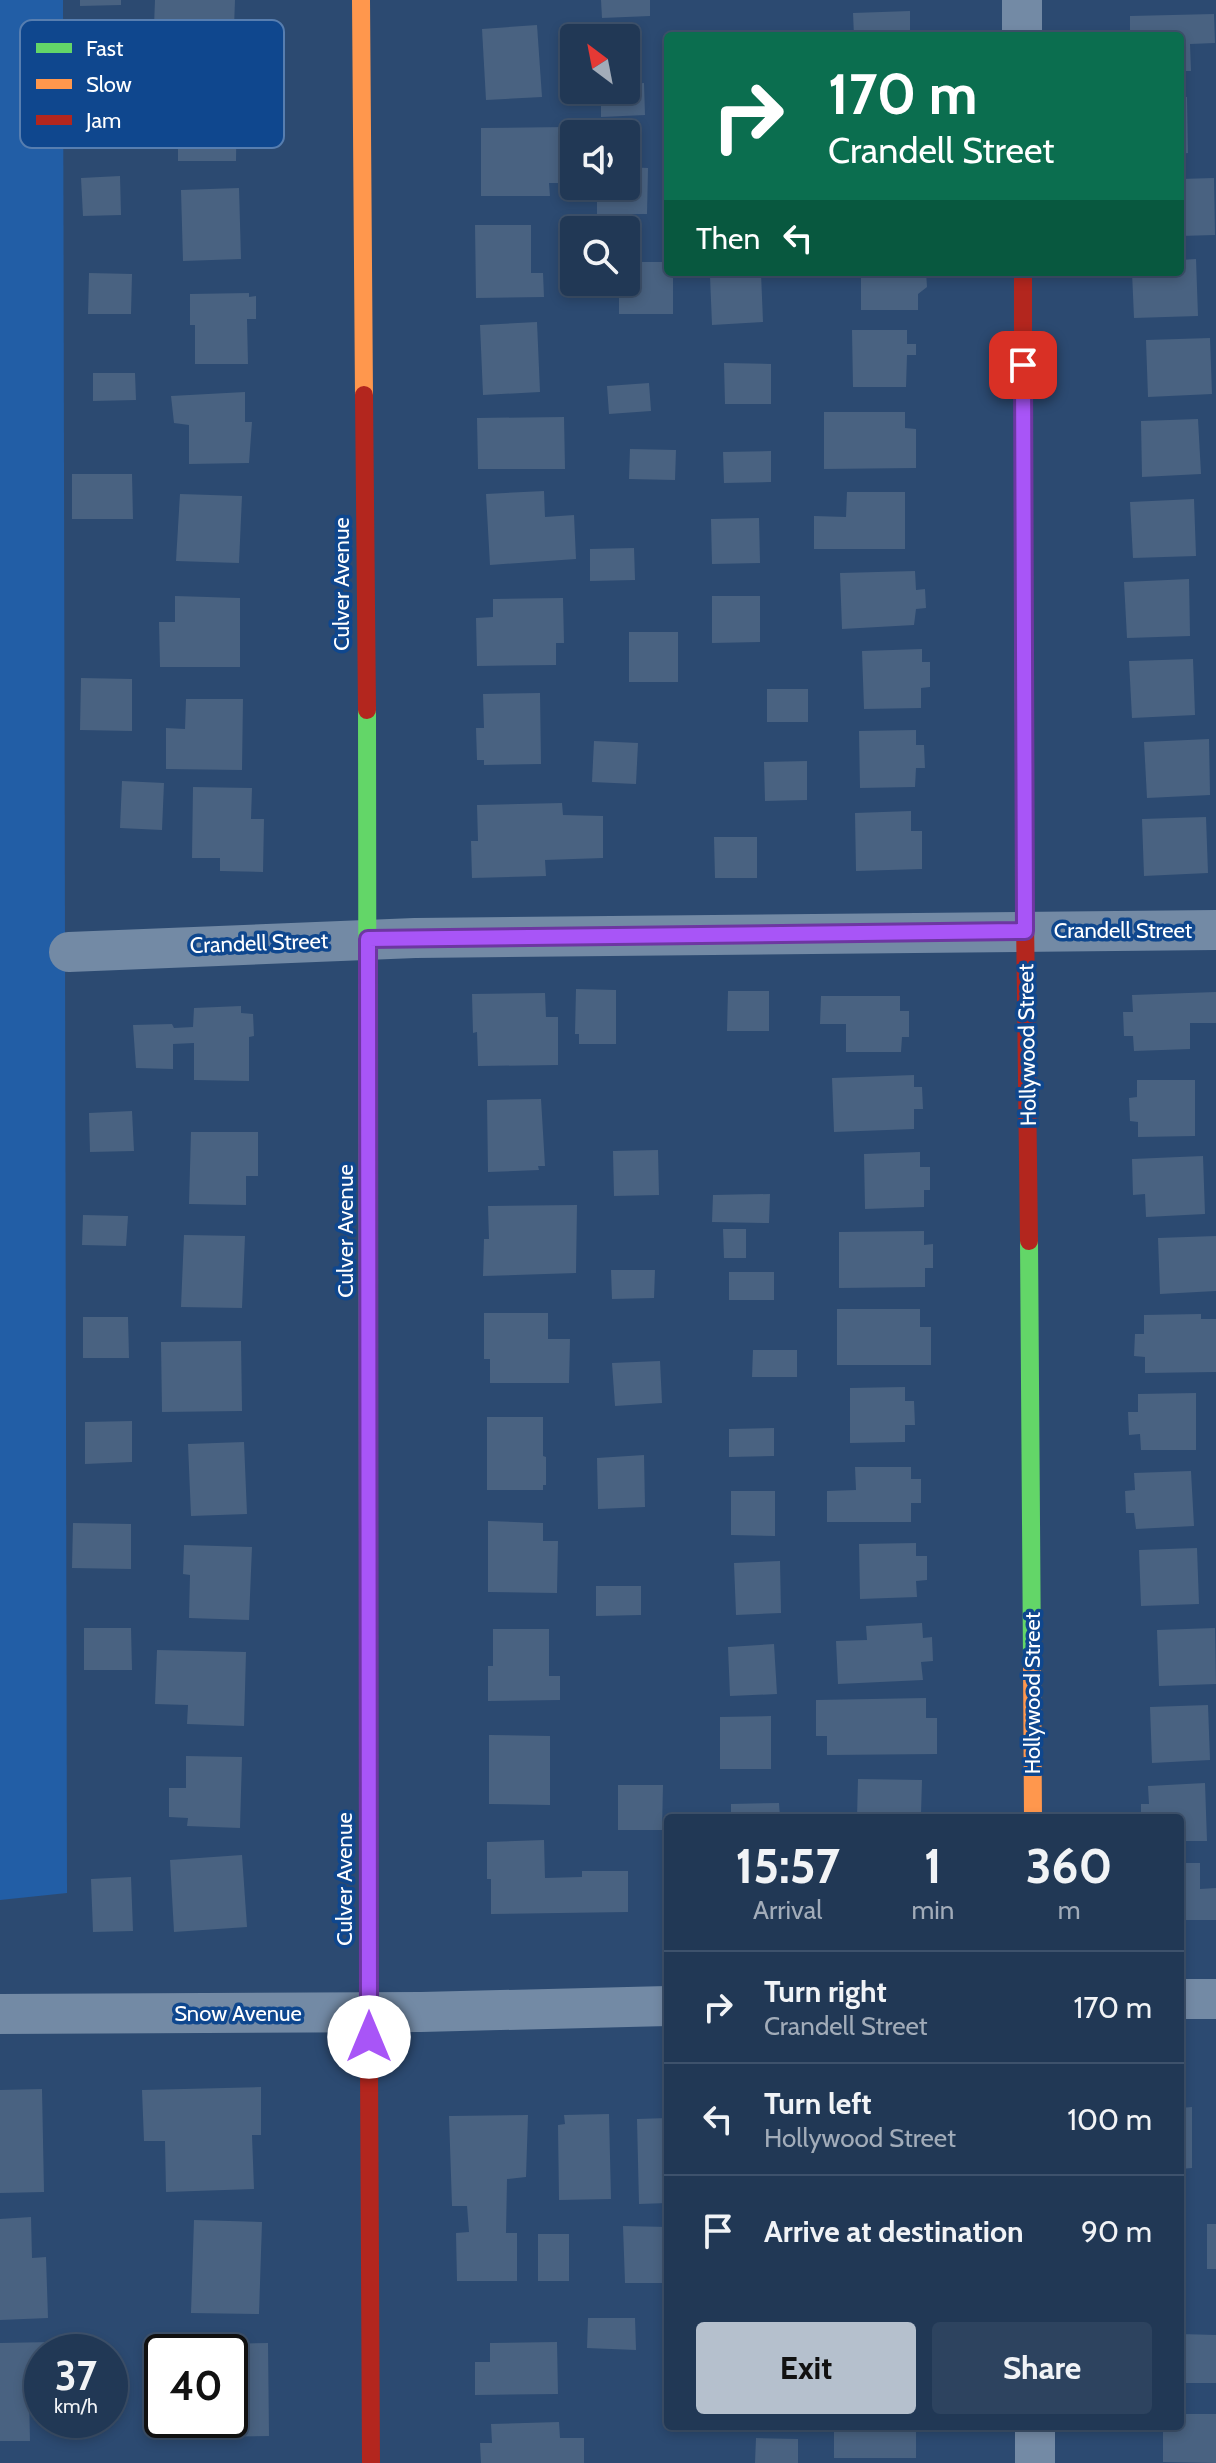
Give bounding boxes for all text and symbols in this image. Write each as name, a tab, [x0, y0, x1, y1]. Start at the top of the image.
legend	[20, 20, 284, 148]
north arrow	[560, 24, 640, 104]
map controls	[560, 24, 640, 296]
text: Fast	[86, 35, 124, 62]
text: 170 m	[828, 60, 978, 128]
icon: right	[696, 64, 800, 168]
text: Slow	[86, 71, 132, 98]
text: Jam	[85, 107, 121, 134]
button: sound	[560, 120, 640, 200]
text: Crandell Street	[828, 128, 1054, 172]
button: search	[560, 216, 640, 296]
icon: left	[776, 216, 820, 260]
text: Then	[696, 220, 760, 257]
pin	[989, 331, 1057, 399]
icon: arrive	[1001, 343, 1045, 387]
street label: Culver Avenue	[328, 517, 355, 651]
street label: Crandell Street	[1054, 917, 1193, 944]
street label: Crandell Street	[189, 927, 329, 959]
street label: Hollywood Street	[1012, 963, 1042, 1126]
street label: Culver Avenue	[332, 1164, 359, 1298]
street label: Hollywood Street	[1019, 1611, 1046, 1774]
street label: Culver Avenue	[331, 1812, 358, 1946]
text: 15:57	[735, 1837, 840, 1895]
text: 1	[924, 1837, 942, 1895]
text: 360	[1026, 1837, 1112, 1895]
text: Arrival	[753, 1894, 822, 1926]
text: min	[911, 1894, 954, 1926]
text: m	[1058, 1894, 1081, 1926]
text: Turn right	[764, 1973, 887, 2010]
icon: right	[696, 1985, 740, 2029]
text: 170 m	[1073, 1989, 1152, 2026]
position arrow	[327, 1995, 411, 2079]
street label: Snow Avenue	[174, 2000, 302, 2027]
text: Crandell Street	[764, 2010, 928, 2042]
text: Turn left	[764, 2085, 872, 2122]
icon: left	[696, 2097, 740, 2141]
text: 100 m	[1067, 2101, 1152, 2138]
text: Hollywood Street	[764, 2122, 956, 2154]
icon: arrive	[696, 2209, 740, 2253]
text: Arrive at destination	[764, 2213, 1024, 2250]
text: 90 m	[1081, 2213, 1152, 2250]
button: Exit	[696, 2322, 916, 2414]
button: Share	[932, 2322, 1152, 2414]
speed limit sign: 40	[144, 2334, 248, 2438]
text: 37	[55, 2351, 97, 2400]
text: km/h	[54, 2394, 98, 2418]

